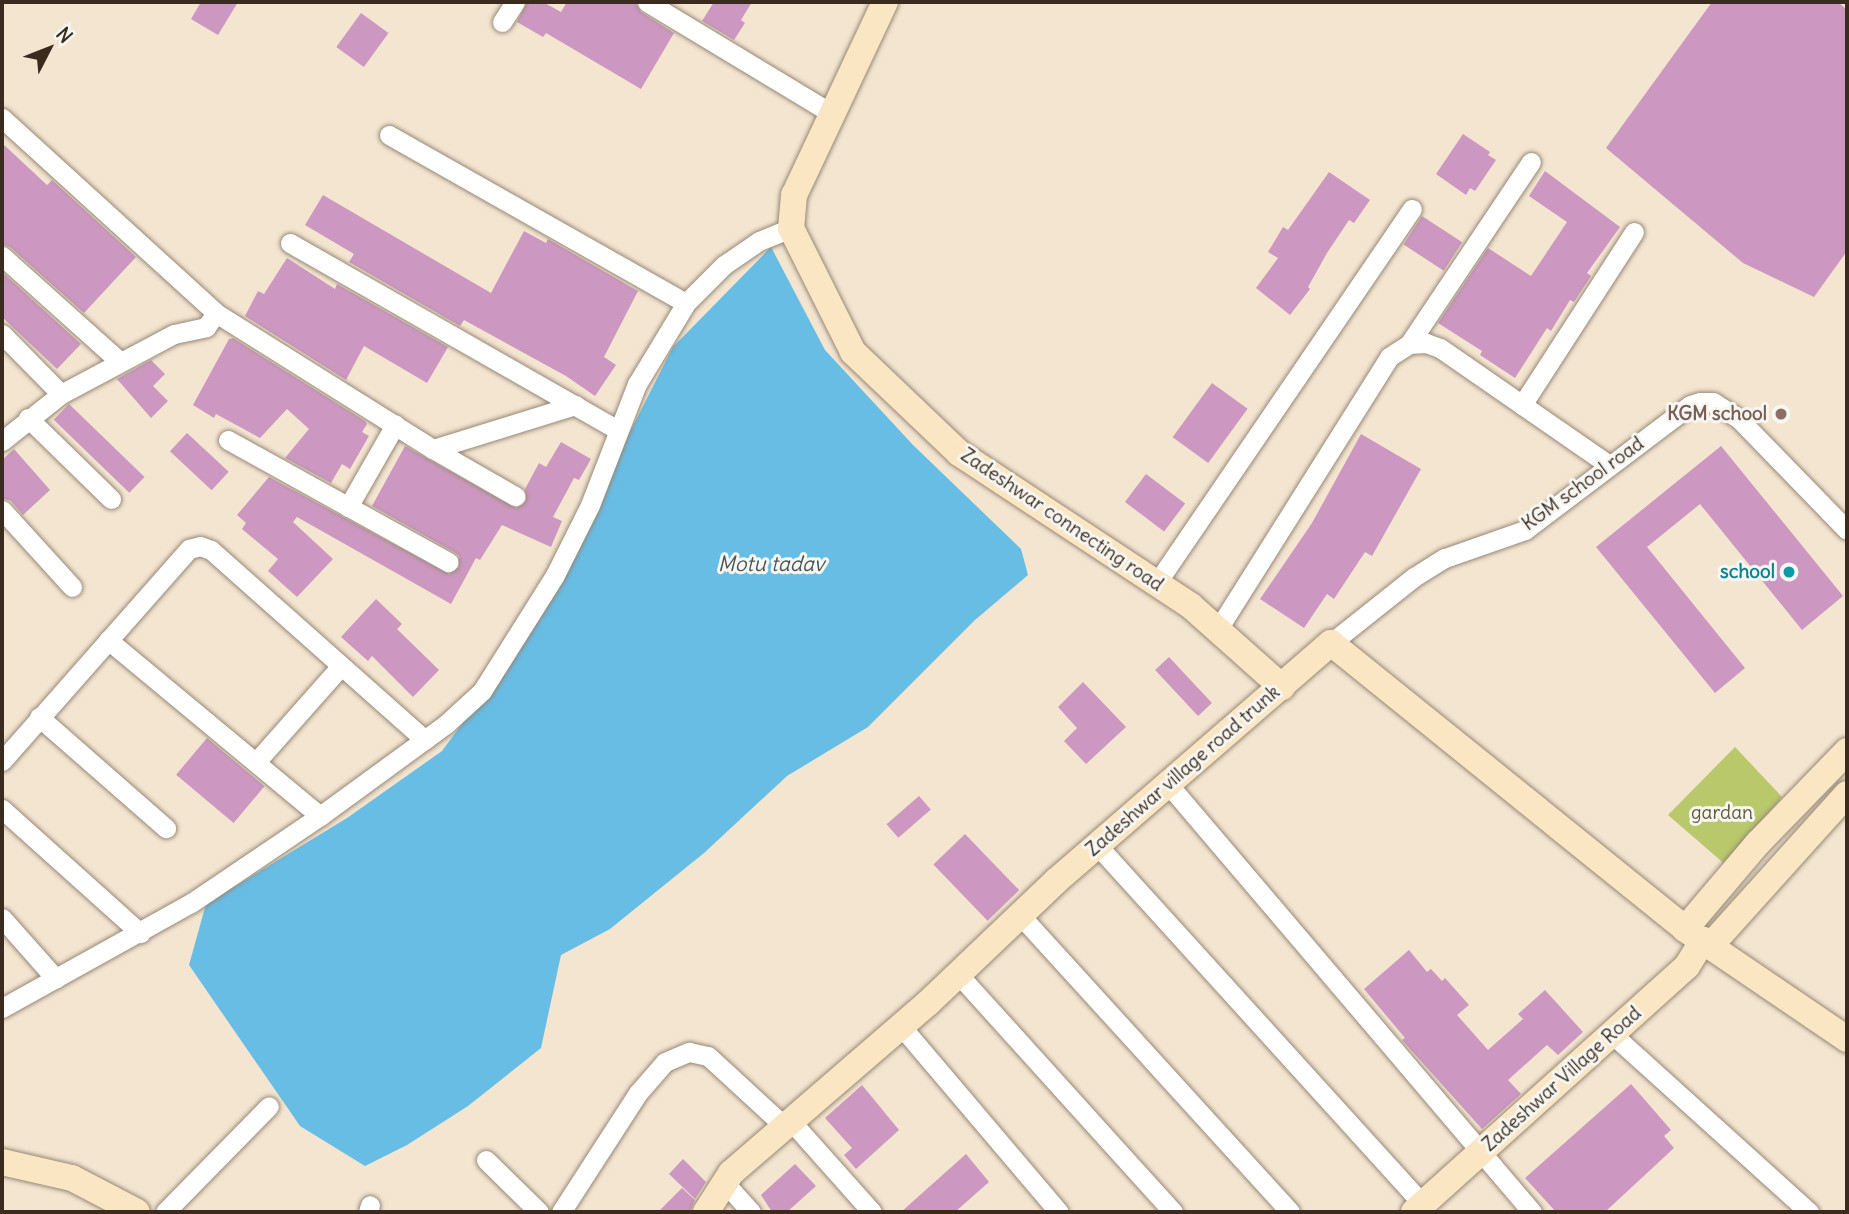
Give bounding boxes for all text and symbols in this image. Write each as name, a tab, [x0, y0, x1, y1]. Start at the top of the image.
north arrow	[14, 14, 84, 84]
text: N	[51, 22, 78, 48]
place label: KGM school	[1667, 403, 1767, 425]
marker: KGM school	[1773, 406, 1789, 422]
street label: KGM school road	[1518, 432, 1648, 536]
street label: Zadeshwar connecting road	[956, 444, 1168, 596]
water label: Motu tadav	[718, 551, 824, 577]
place label: school	[1720, 561, 1775, 583]
marker: school	[1781, 564, 1797, 580]
street label: Zadeshwar village road trunk	[1082, 681, 1284, 861]
park label: gardan	[1691, 802, 1753, 824]
street label: Zadeshwar Village Road	[1478, 1002, 1646, 1156]

